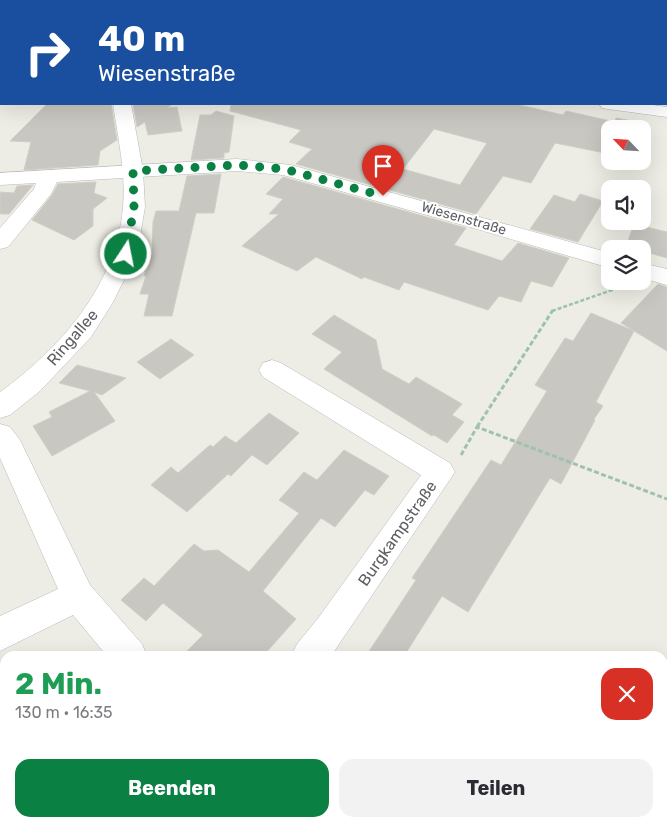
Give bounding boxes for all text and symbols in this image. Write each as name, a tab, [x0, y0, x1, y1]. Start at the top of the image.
text: 40 m	[98, 18, 185, 60]
icon: right	[15, 20, 80, 85]
text: Wiesenstraße	[98, 60, 236, 87]
north arrow	[601, 120, 651, 170]
map controls	[601, 120, 651, 290]
pin	[362, 145, 404, 196]
icon: arrive	[369, 152, 397, 180]
button: sound	[601, 180, 651, 230]
street label: Wiesenstraße	[419, 198, 508, 239]
position arrow	[99, 227, 151, 279]
button: layers	[601, 240, 651, 290]
street label: Ringallee	[43, 305, 102, 369]
street label: Burgkampstraße	[354, 477, 441, 590]
text: 2 Min.	[15, 666, 102, 702]
button: close	[601, 668, 653, 720]
text: 130 m · 16:35	[15, 703, 113, 722]
button: Beenden	[15, 759, 329, 817]
button: Teilen	[339, 759, 653, 817]

